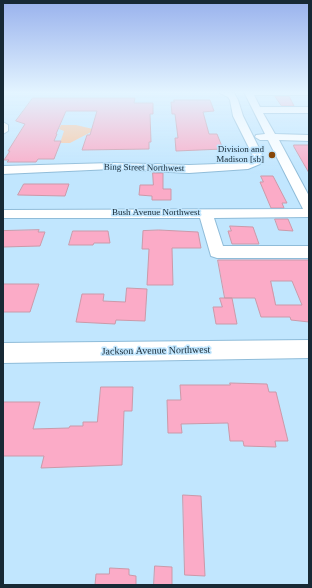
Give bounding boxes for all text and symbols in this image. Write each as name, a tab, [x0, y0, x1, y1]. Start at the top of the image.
place label: Division and Madison [sb]	[216, 145, 264, 166]
marker: Division and Madison [sb]	[267, 150, 277, 160]
street label: Bing Street Northwest	[104, 162, 184, 174]
street label: Bush Avenue Northwest	[112, 208, 200, 218]
street label: Jackson Avenue Northwest	[102, 344, 210, 358]

